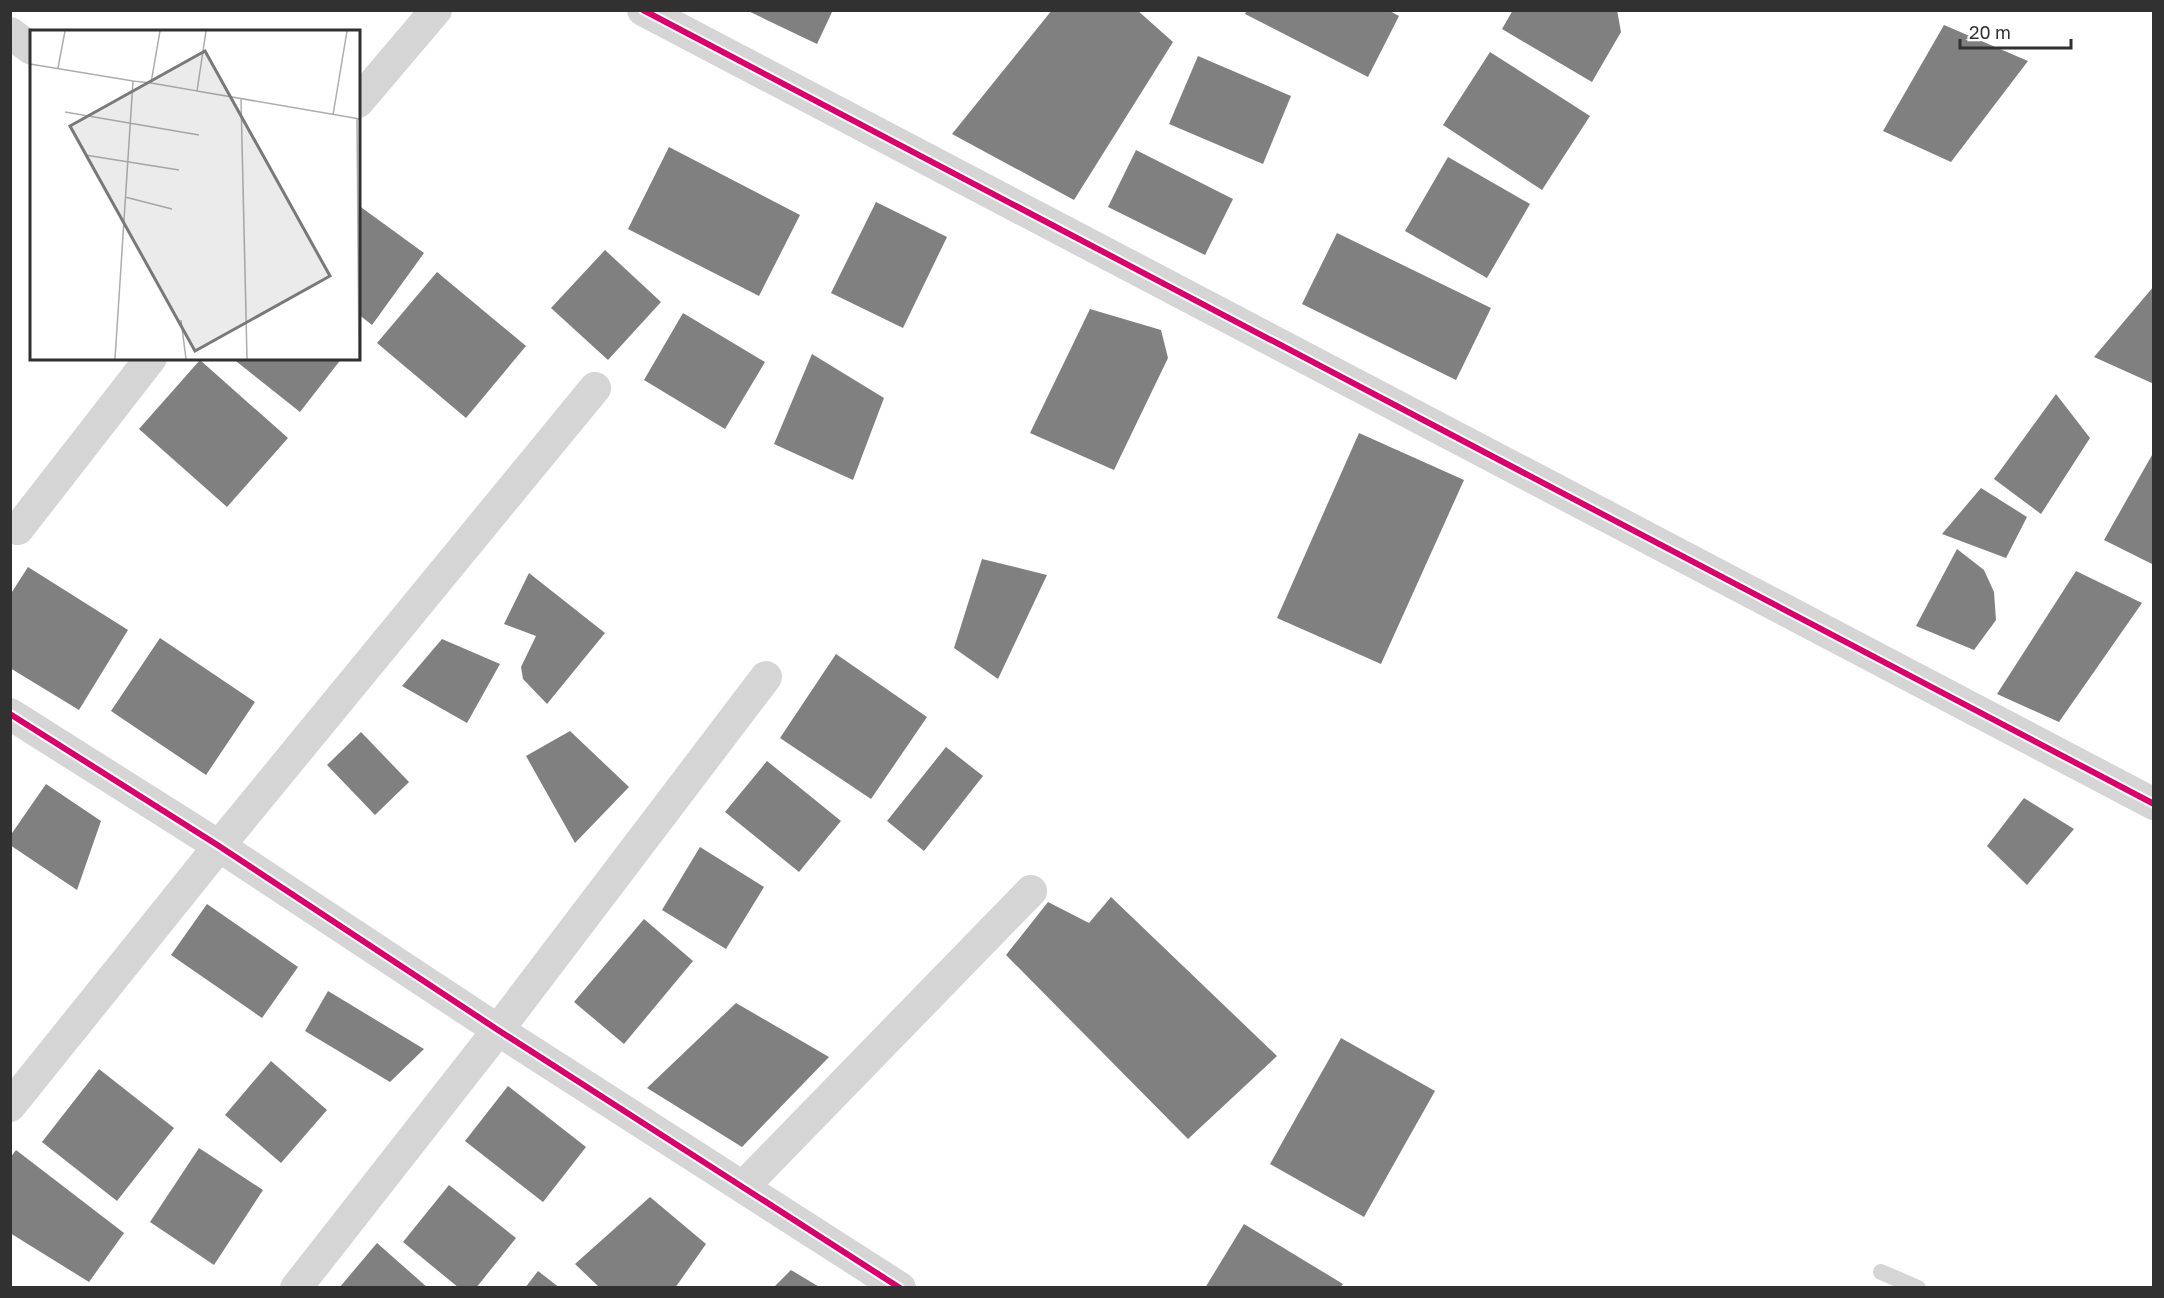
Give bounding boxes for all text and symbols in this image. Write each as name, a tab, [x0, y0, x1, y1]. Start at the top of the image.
scale bar	[1960, 12, 2071, 50]
text: 20 m	[1969, 21, 2011, 43]
inset map	[30, 30, 360, 360]

